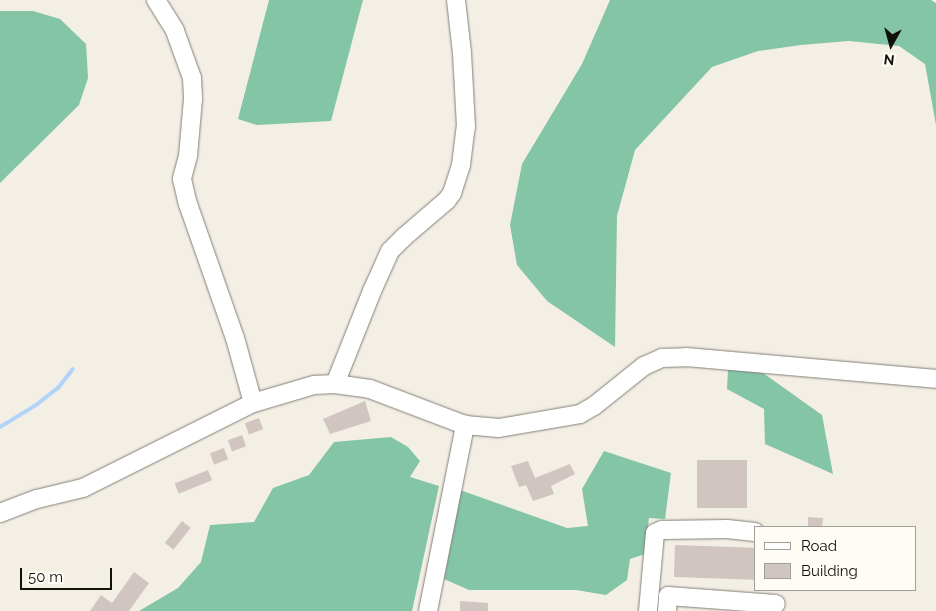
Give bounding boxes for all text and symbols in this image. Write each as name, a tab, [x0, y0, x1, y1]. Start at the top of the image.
north arrow	[866, 20, 916, 70]
text: N	[883, 51, 895, 68]
legend	[754, 526, 916, 591]
text: Road	[801, 537, 837, 555]
scale bar	[22, 558, 115, 590]
text: Building	[801, 562, 858, 580]
text: 50 m	[28, 568, 63, 586]

